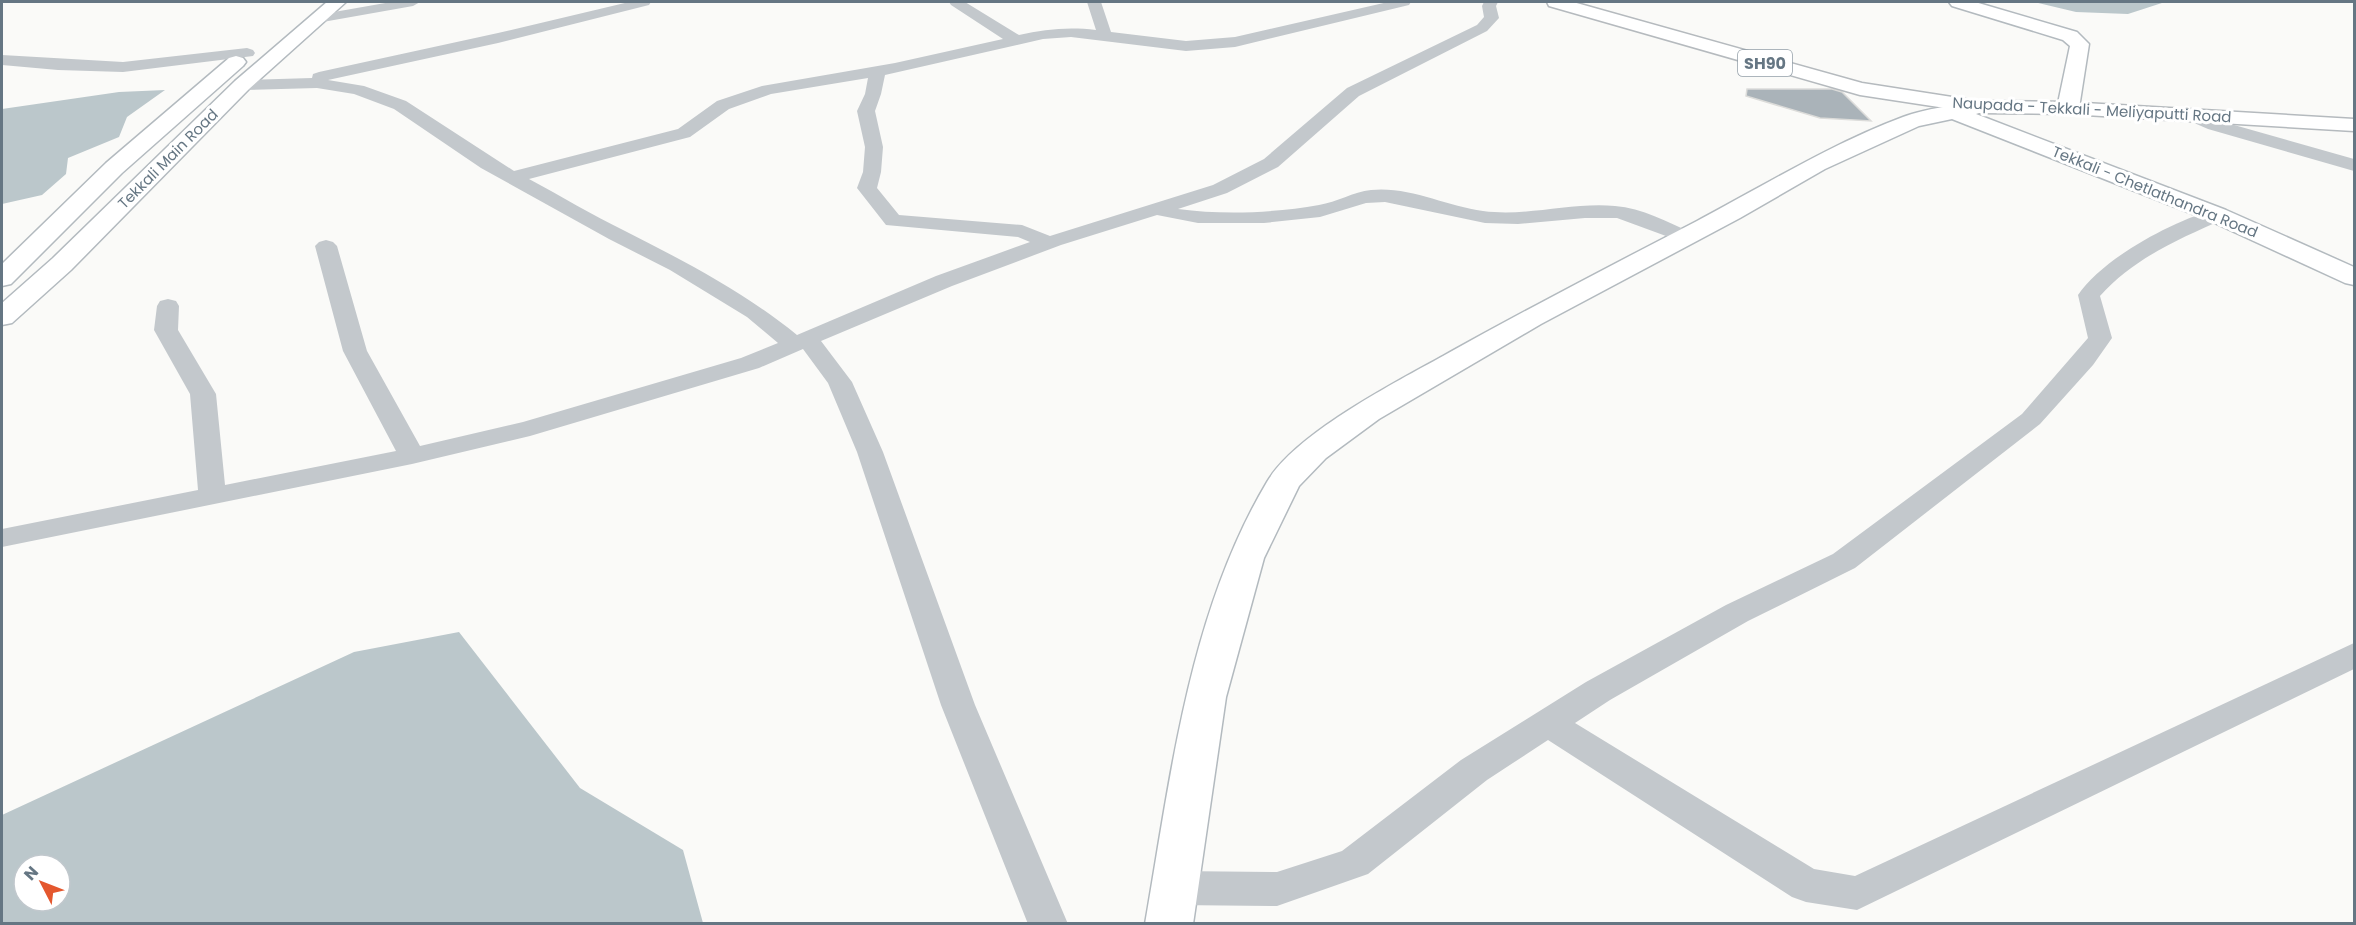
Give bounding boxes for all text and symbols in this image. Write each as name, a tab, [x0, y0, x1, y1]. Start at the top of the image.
road number: SH90	[1738, 50, 1792, 76]
street label: Naupada - Tekkali - Meliyaputti Road	[1952, 92, 2232, 127]
street label: Tekkali Main Road	[113, 104, 222, 213]
street label: Tekkali - Chetlathandra Road	[2049, 141, 2261, 243]
north arrow	[12, 853, 72, 913]
text: N	[19, 861, 44, 885]

